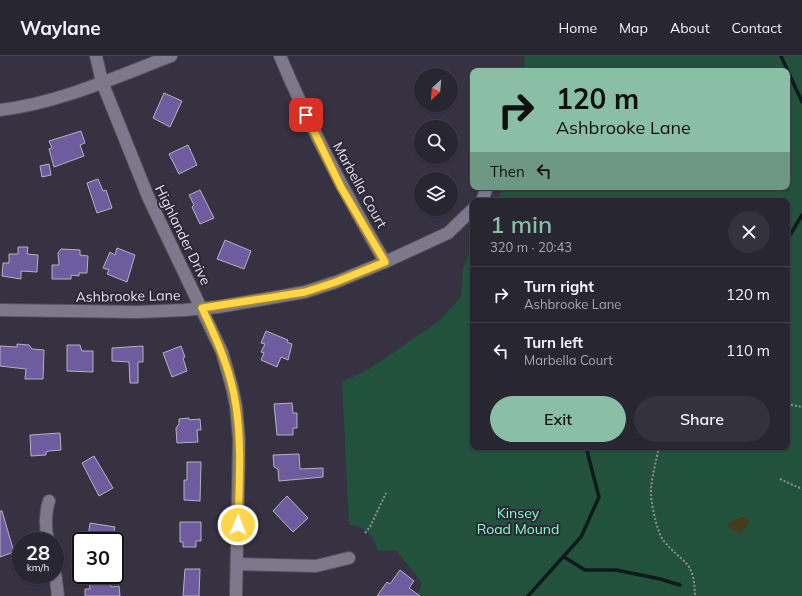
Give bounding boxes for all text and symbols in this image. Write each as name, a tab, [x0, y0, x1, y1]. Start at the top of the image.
text: Waylane	[20, 16, 101, 40]
text: Home	[558, 19, 597, 37]
text: Map	[619, 19, 648, 37]
text: About	[670, 19, 710, 37]
text: Contact	[732, 19, 782, 37]
north arrow	[414, 68, 458, 112]
map controls	[414, 68, 458, 216]
text: 120 m	[556, 81, 639, 116]
icon: right	[490, 84, 542, 136]
pin	[289, 98, 323, 132]
icon: arrive	[295, 104, 317, 126]
text: Ashbrooke Lane	[556, 116, 691, 139]
button: search	[414, 120, 458, 164]
street label: Marbella Court	[329, 139, 391, 231]
icon: left	[533, 160, 555, 182]
text: Then	[490, 162, 525, 181]
button: layers	[414, 172, 458, 216]
street label: Highlander Drive	[151, 182, 215, 288]
text: 1 min	[490, 209, 552, 239]
button: close	[728, 211, 770, 253]
text: 320 m · 20:43	[490, 239, 572, 255]
text: Turn right	[524, 277, 594, 296]
icon: right	[490, 284, 512, 306]
text: 120 m	[726, 285, 770, 304]
street label: Ashbrooke Lane	[75, 286, 181, 306]
text: Ashbrooke Lane	[524, 296, 621, 312]
text: Turn left	[524, 333, 583, 352]
icon: left	[490, 340, 512, 362]
text: 110 m	[726, 341, 770, 360]
text: Marbella Court	[524, 352, 613, 368]
button: Exit	[490, 396, 626, 442]
button: Share	[634, 396, 770, 442]
position arrow	[217, 504, 259, 546]
park label: Kinsey Road Mound	[477, 504, 559, 538]
speed limit sign: 30	[72, 532, 124, 584]
text: 28	[26, 540, 50, 565]
text: km/h	[27, 561, 49, 574]

